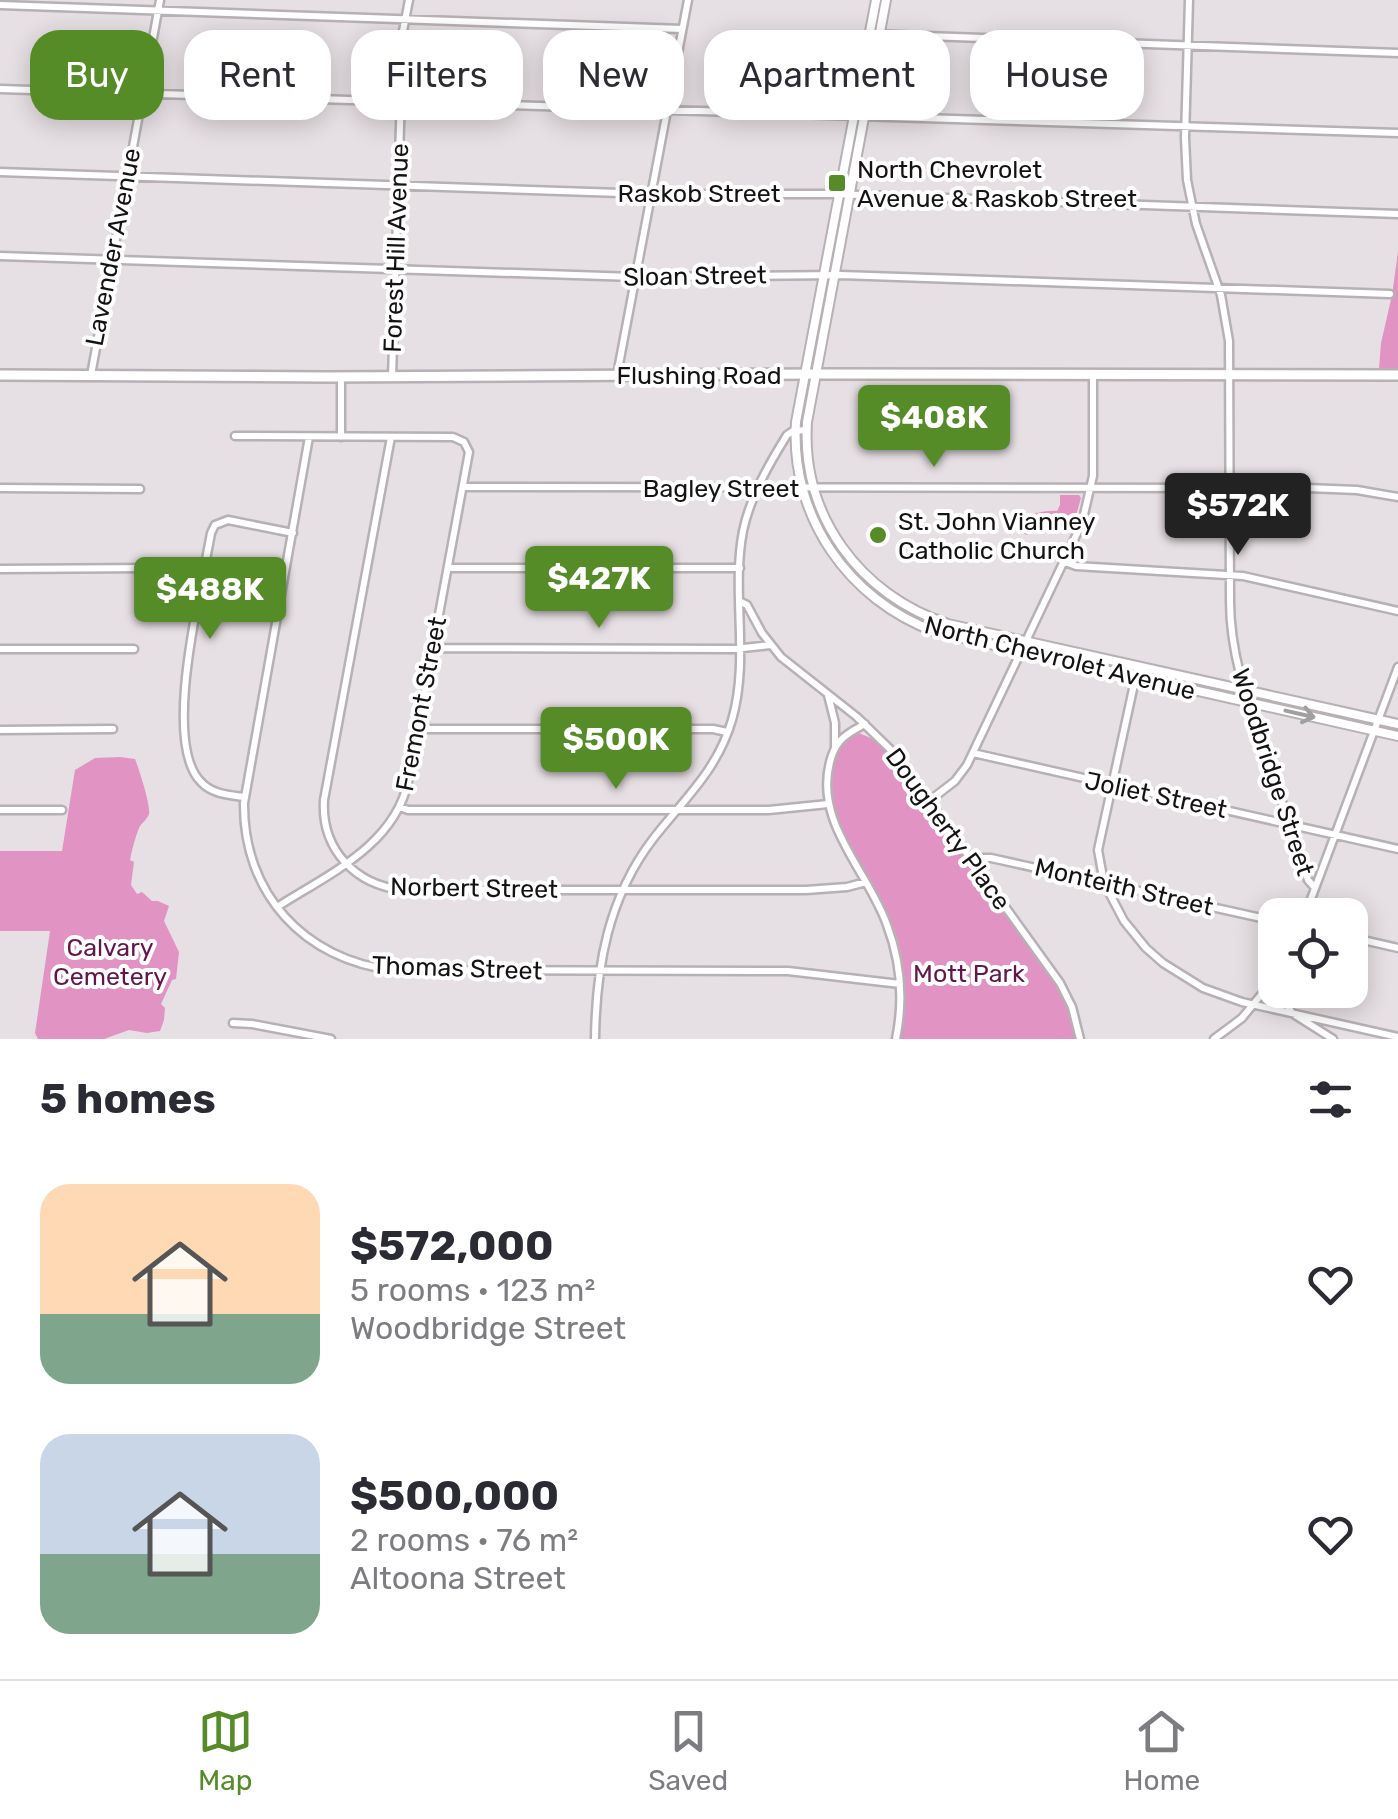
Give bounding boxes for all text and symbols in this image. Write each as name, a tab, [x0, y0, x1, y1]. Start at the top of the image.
chip: Buy	[30, 30, 164, 120]
chip: Rent	[184, 30, 331, 120]
chip: Filters	[351, 30, 523, 120]
chip: New	[543, 30, 684, 120]
chip: Apartment	[704, 30, 950, 120]
chip: House	[970, 30, 1144, 120]
street label: Forest Hill Avenue	[378, 143, 414, 353]
street label: Lavender Avenue	[80, 146, 146, 348]
place label: North Chevrolet Avenue & Raskob Street	[857, 155, 1137, 213]
marker: North Chevrolet Avenue & Raskob Street	[826, 172, 848, 194]
street label: Raskob Street	[618, 179, 781, 208]
street label: Sloan Street	[623, 260, 767, 292]
street label: Flushing Road	[616, 361, 782, 390]
pin: $408K	[864, 385, 1004, 470]
text: $408K	[880, 398, 988, 436]
pin: $572K	[1168, 473, 1308, 558]
street label: Bagley Street	[643, 474, 799, 503]
text: $572K	[1187, 486, 1289, 524]
place label: St. John Vianney Catholic Church	[898, 507, 1096, 565]
marker: St. John Vianney Catholic Church	[867, 524, 889, 546]
pin: $427K	[529, 546, 669, 631]
pin: $488K	[140, 557, 280, 642]
text: $427K	[547, 559, 651, 597]
text: $488K	[156, 570, 264, 608]
street label: North Chevrolet Avenue	[922, 610, 1198, 706]
street label: Fremont Street	[390, 614, 452, 794]
street label: Woodbridge Street	[1226, 665, 1320, 879]
one-way arrow	[1283, 706, 1315, 724]
pin: $500K	[546, 707, 686, 792]
text: $500K	[563, 720, 669, 758]
street label: Dougherty Place	[880, 742, 1016, 916]
street label: Joliet Street	[1082, 766, 1230, 824]
street label: Monteith Street	[1032, 852, 1216, 922]
street label: Norbert Street	[390, 872, 558, 904]
map controls	[1258, 898, 1368, 1008]
button: locate	[1258, 898, 1368, 1008]
park label: Calvary Cemetery	[53, 933, 167, 991]
street label: Thomas Street	[371, 951, 543, 985]
park label: Mott Park	[913, 959, 1025, 988]
icon: filters	[1303, 1072, 1358, 1127]
text: 5 homes	[40, 1074, 216, 1124]
text: $572,000	[350, 1221, 554, 1271]
icon: home	[120, 1224, 240, 1344]
icon: heart	[1303, 1257, 1358, 1312]
text: 5 rooms · 123 m²	[350, 1271, 595, 1309]
text: Woodbridge Street	[350, 1309, 626, 1347]
text: $500,000	[350, 1471, 559, 1521]
icon: home	[120, 1474, 240, 1594]
icon: heart	[1303, 1507, 1358, 1562]
text: 2 rooms · 76 m²	[350, 1521, 578, 1559]
text: Altoona Street	[350, 1559, 566, 1597]
tab: Map	[198, 1704, 253, 1797]
tab: Saved	[648, 1704, 728, 1797]
tab: Home	[1124, 1704, 1200, 1797]

